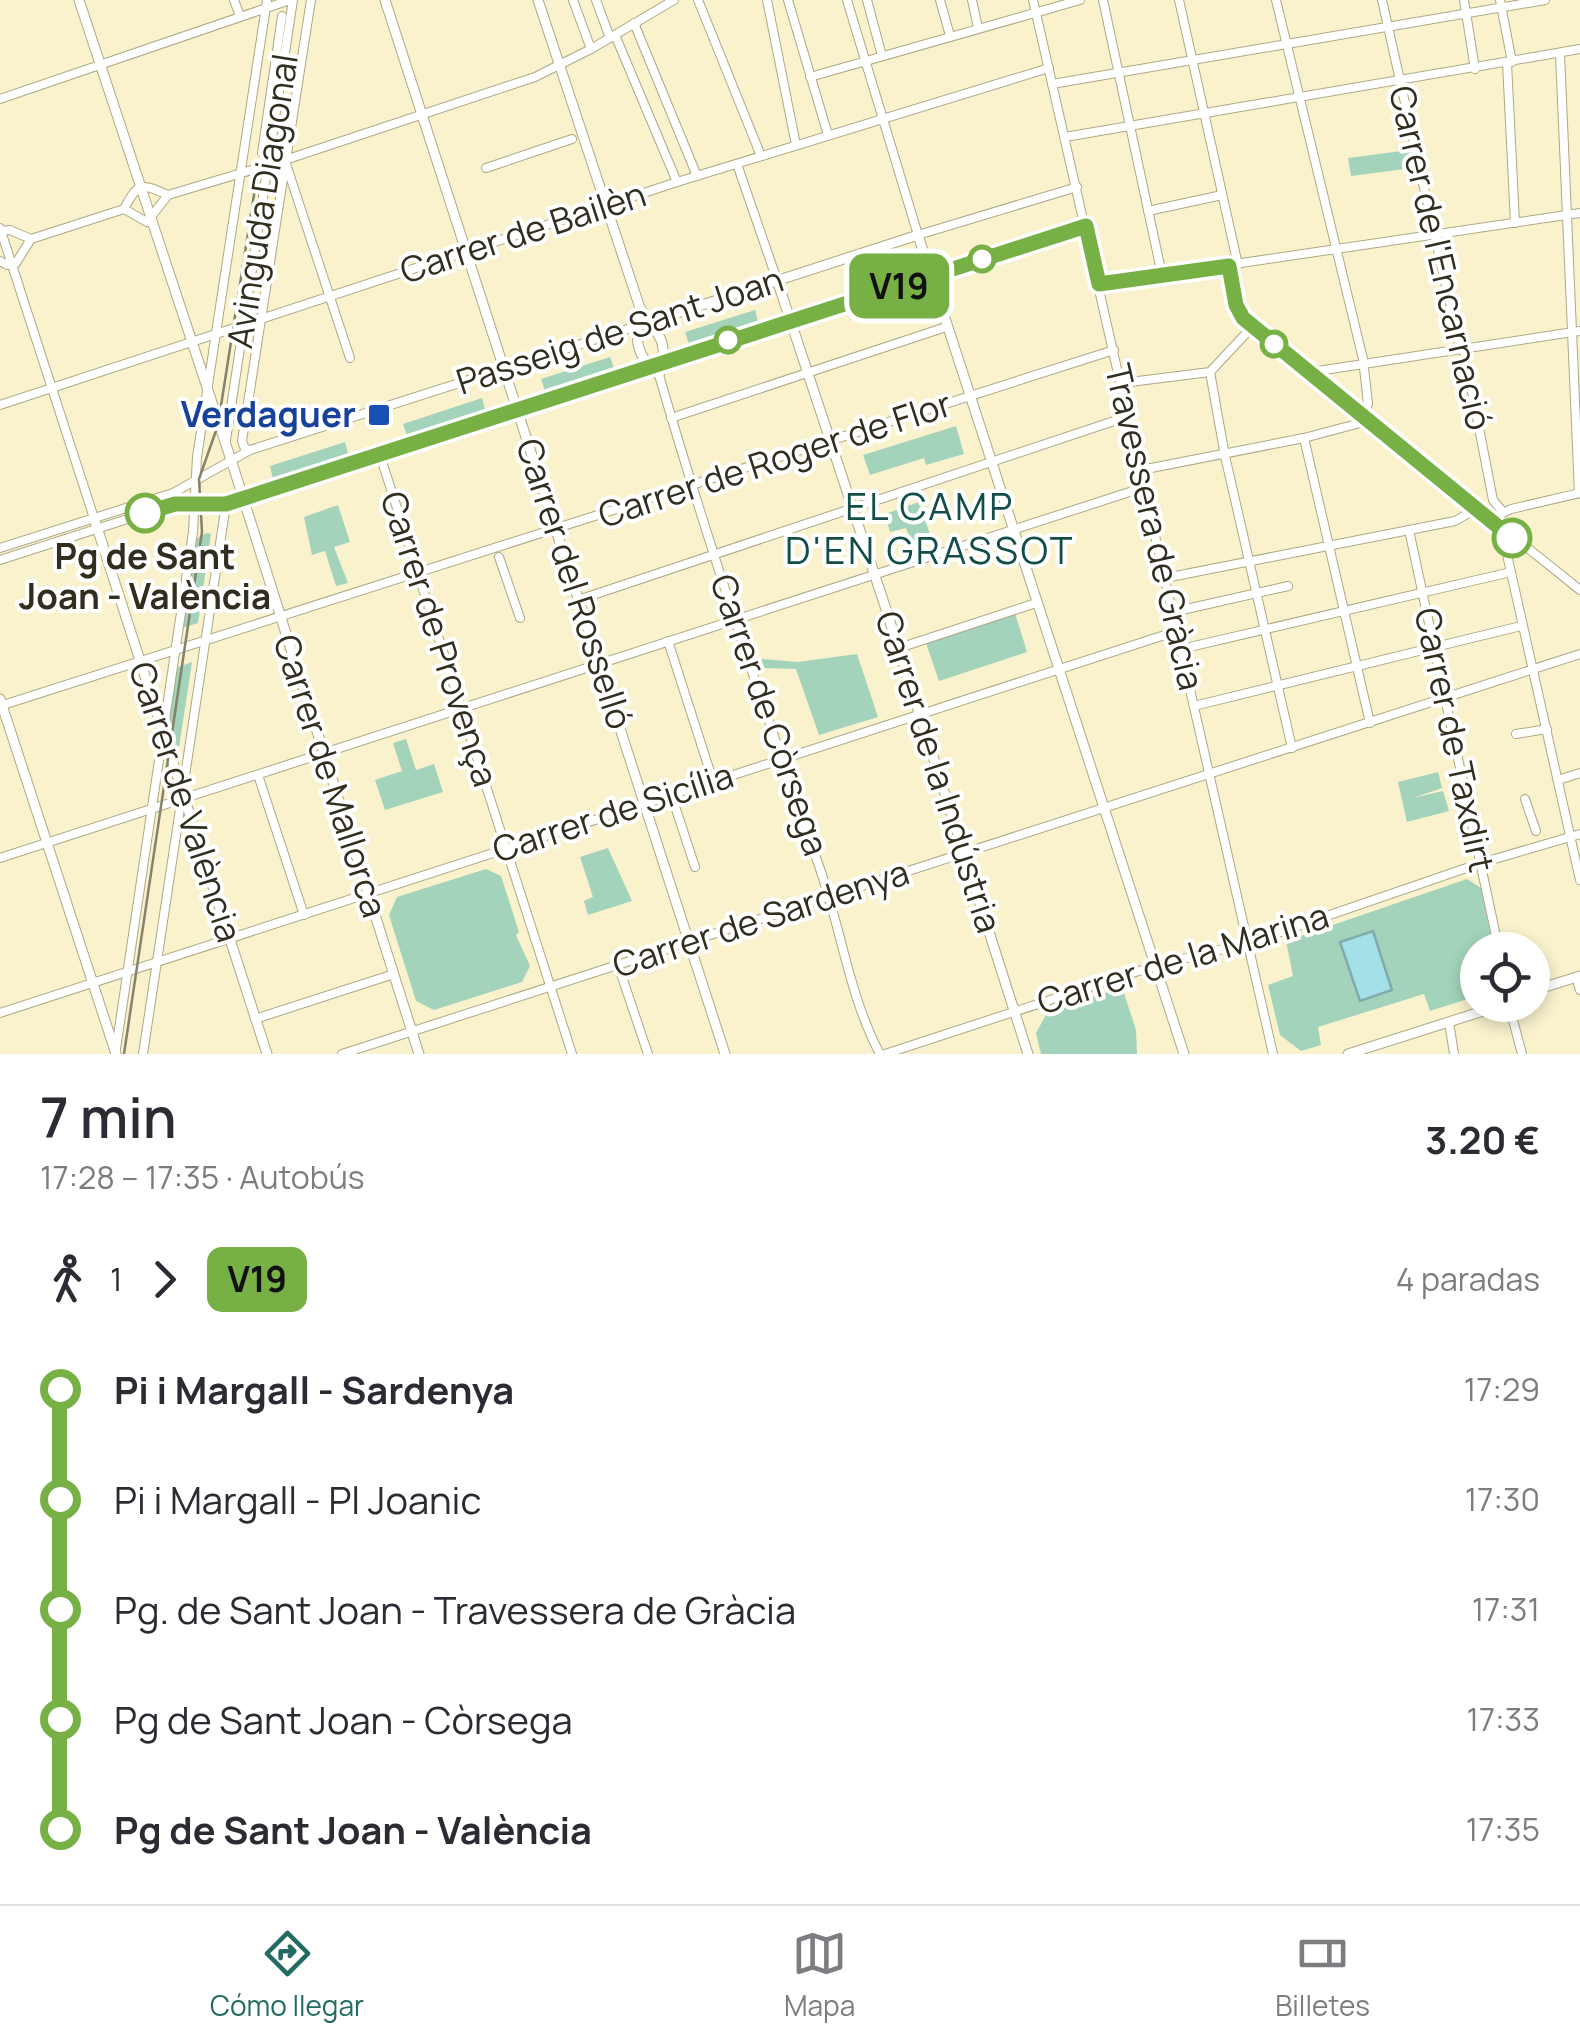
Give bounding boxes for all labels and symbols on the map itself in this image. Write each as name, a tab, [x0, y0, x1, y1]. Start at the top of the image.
street label: Avinguda Diagonal	[215, 50, 309, 351]
street label: Carrer de l'Encarnació	[1378, 81, 1504, 435]
street label: Carrer de Bailèn	[394, 170, 652, 294]
unlabelled marker	[969, 246, 995, 272]
line badge: V19	[842, 254, 956, 318]
street label: Passeig de Sant Joan	[450, 255, 789, 406]
unlabelled marker	[715, 327, 741, 353]
unlabelled marker	[1261, 331, 1287, 357]
street label: Travessera de Gràcia	[1094, 359, 1216, 695]
street label: Carrer de Roger de Flor	[592, 379, 957, 539]
place label: Verdaguer	[181, 390, 356, 438]
marker: Verdaguer	[366, 402, 392, 428]
street label: Carrer del Rosselló	[505, 432, 645, 735]
district label: EL CAMP D'EN GRASSOT	[785, 479, 1075, 575]
street label: Carrer de Provença	[370, 485, 510, 792]
marker: Pg de Sant Joan - València	[126, 494, 164, 532]
unlabelled marker	[1493, 519, 1531, 557]
place label: Pg de Sant Joan - València	[19, 532, 271, 620]
street label: Carrer de Còrsega	[699, 568, 841, 862]
street label: Carrer de Taxdirt	[1404, 603, 1506, 876]
street label: Carrer de la Indústria	[864, 605, 1014, 939]
street label: Carrer de Mallorca	[263, 628, 399, 923]
street label: Carrer de València	[118, 655, 254, 948]
street label: Carrer de Sicília	[486, 751, 739, 874]
street label: Carrer de Sardenya	[606, 847, 915, 989]
street label: Carrer de la Marina	[1031, 891, 1334, 1025]

